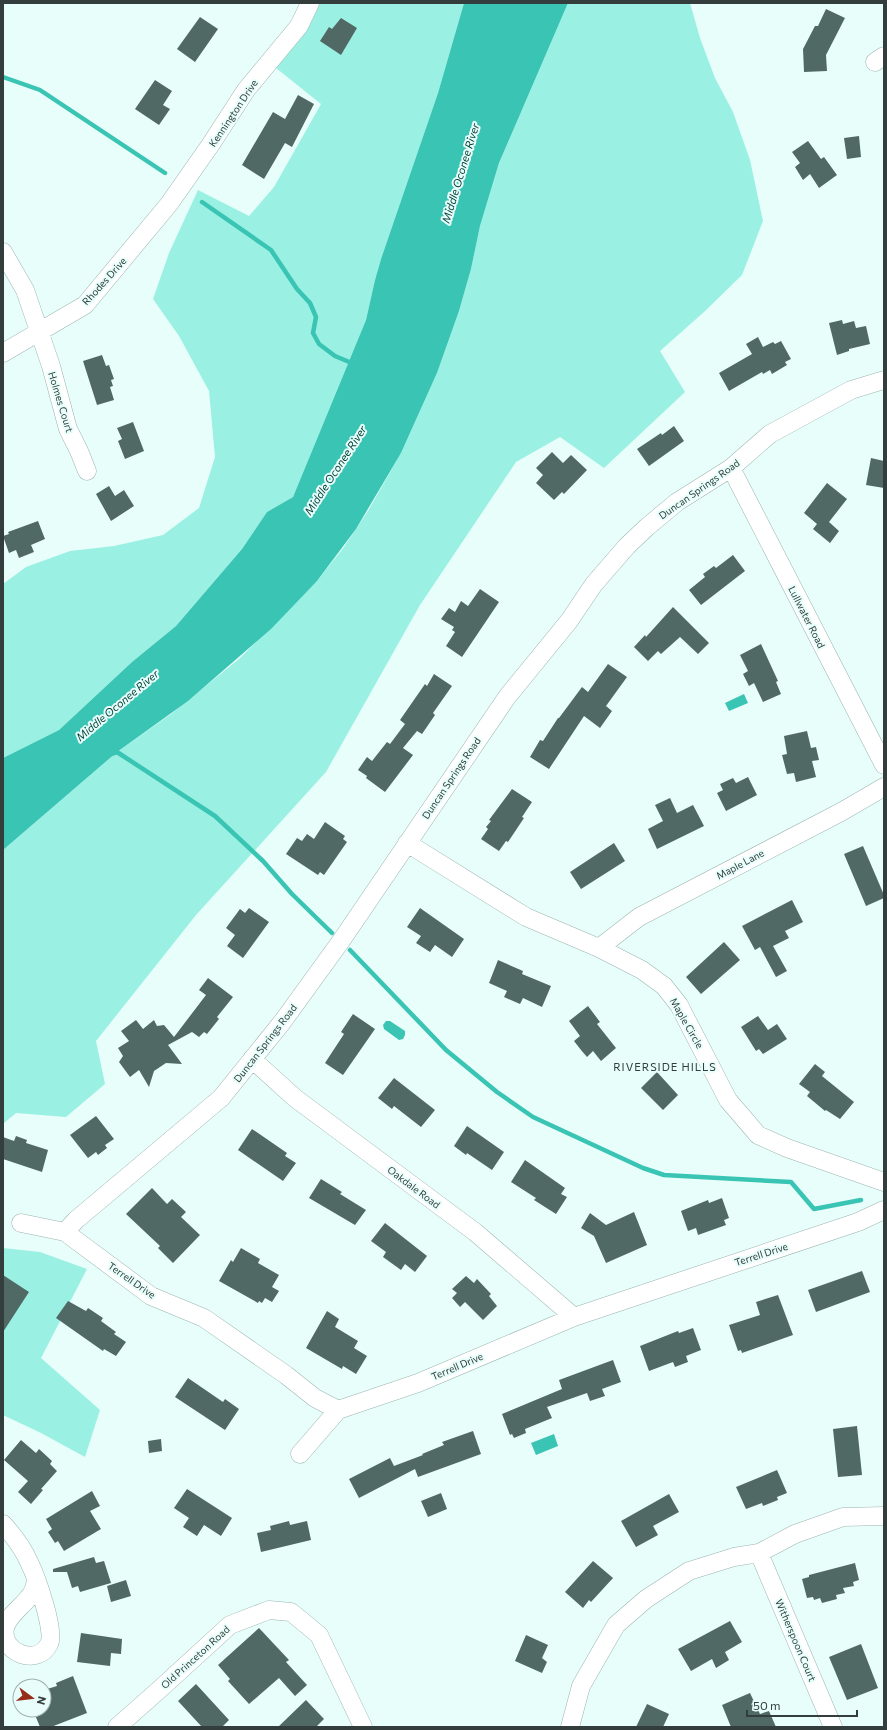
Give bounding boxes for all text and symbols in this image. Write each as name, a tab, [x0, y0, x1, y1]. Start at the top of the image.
street label: Kennington Drive	[206, 77, 260, 149]
water label: Middle Oconee River	[439, 121, 482, 224]
street label: Rhodes Drive	[79, 255, 129, 307]
street label: Holmes Court	[46, 370, 76, 434]
water label: Middle Oconee River	[301, 422, 369, 517]
street label: Duncan Springs Road	[656, 456, 742, 521]
street label: Lullwater Road	[786, 584, 828, 650]
water label: Middle Oconee River	[73, 666, 161, 743]
street label: Duncan Springs Road	[419, 735, 483, 821]
street label: Maple Lane	[714, 846, 766, 882]
street label: Maple Circle	[668, 996, 706, 1050]
street label: Duncan Springs Road	[231, 1001, 299, 1084]
district label: RIVERSIDE HILLS	[613, 1060, 717, 1073]
street label: Oakdale Road	[385, 1163, 443, 1211]
street label: Terrell Drive	[733, 1240, 789, 1268]
street label: Terrell Drive	[106, 1259, 158, 1301]
street label: Terrell Drive	[429, 1350, 485, 1382]
street label: Witherspoon Court	[773, 1597, 819, 1683]
street label: Old Princeton Road	[158, 1623, 232, 1691]
north arrow	[12, 1678, 52, 1718]
scale bar	[747, 1692, 857, 1718]
text: N	[35, 1695, 49, 1706]
text: 50 m	[753, 1698, 781, 1712]

